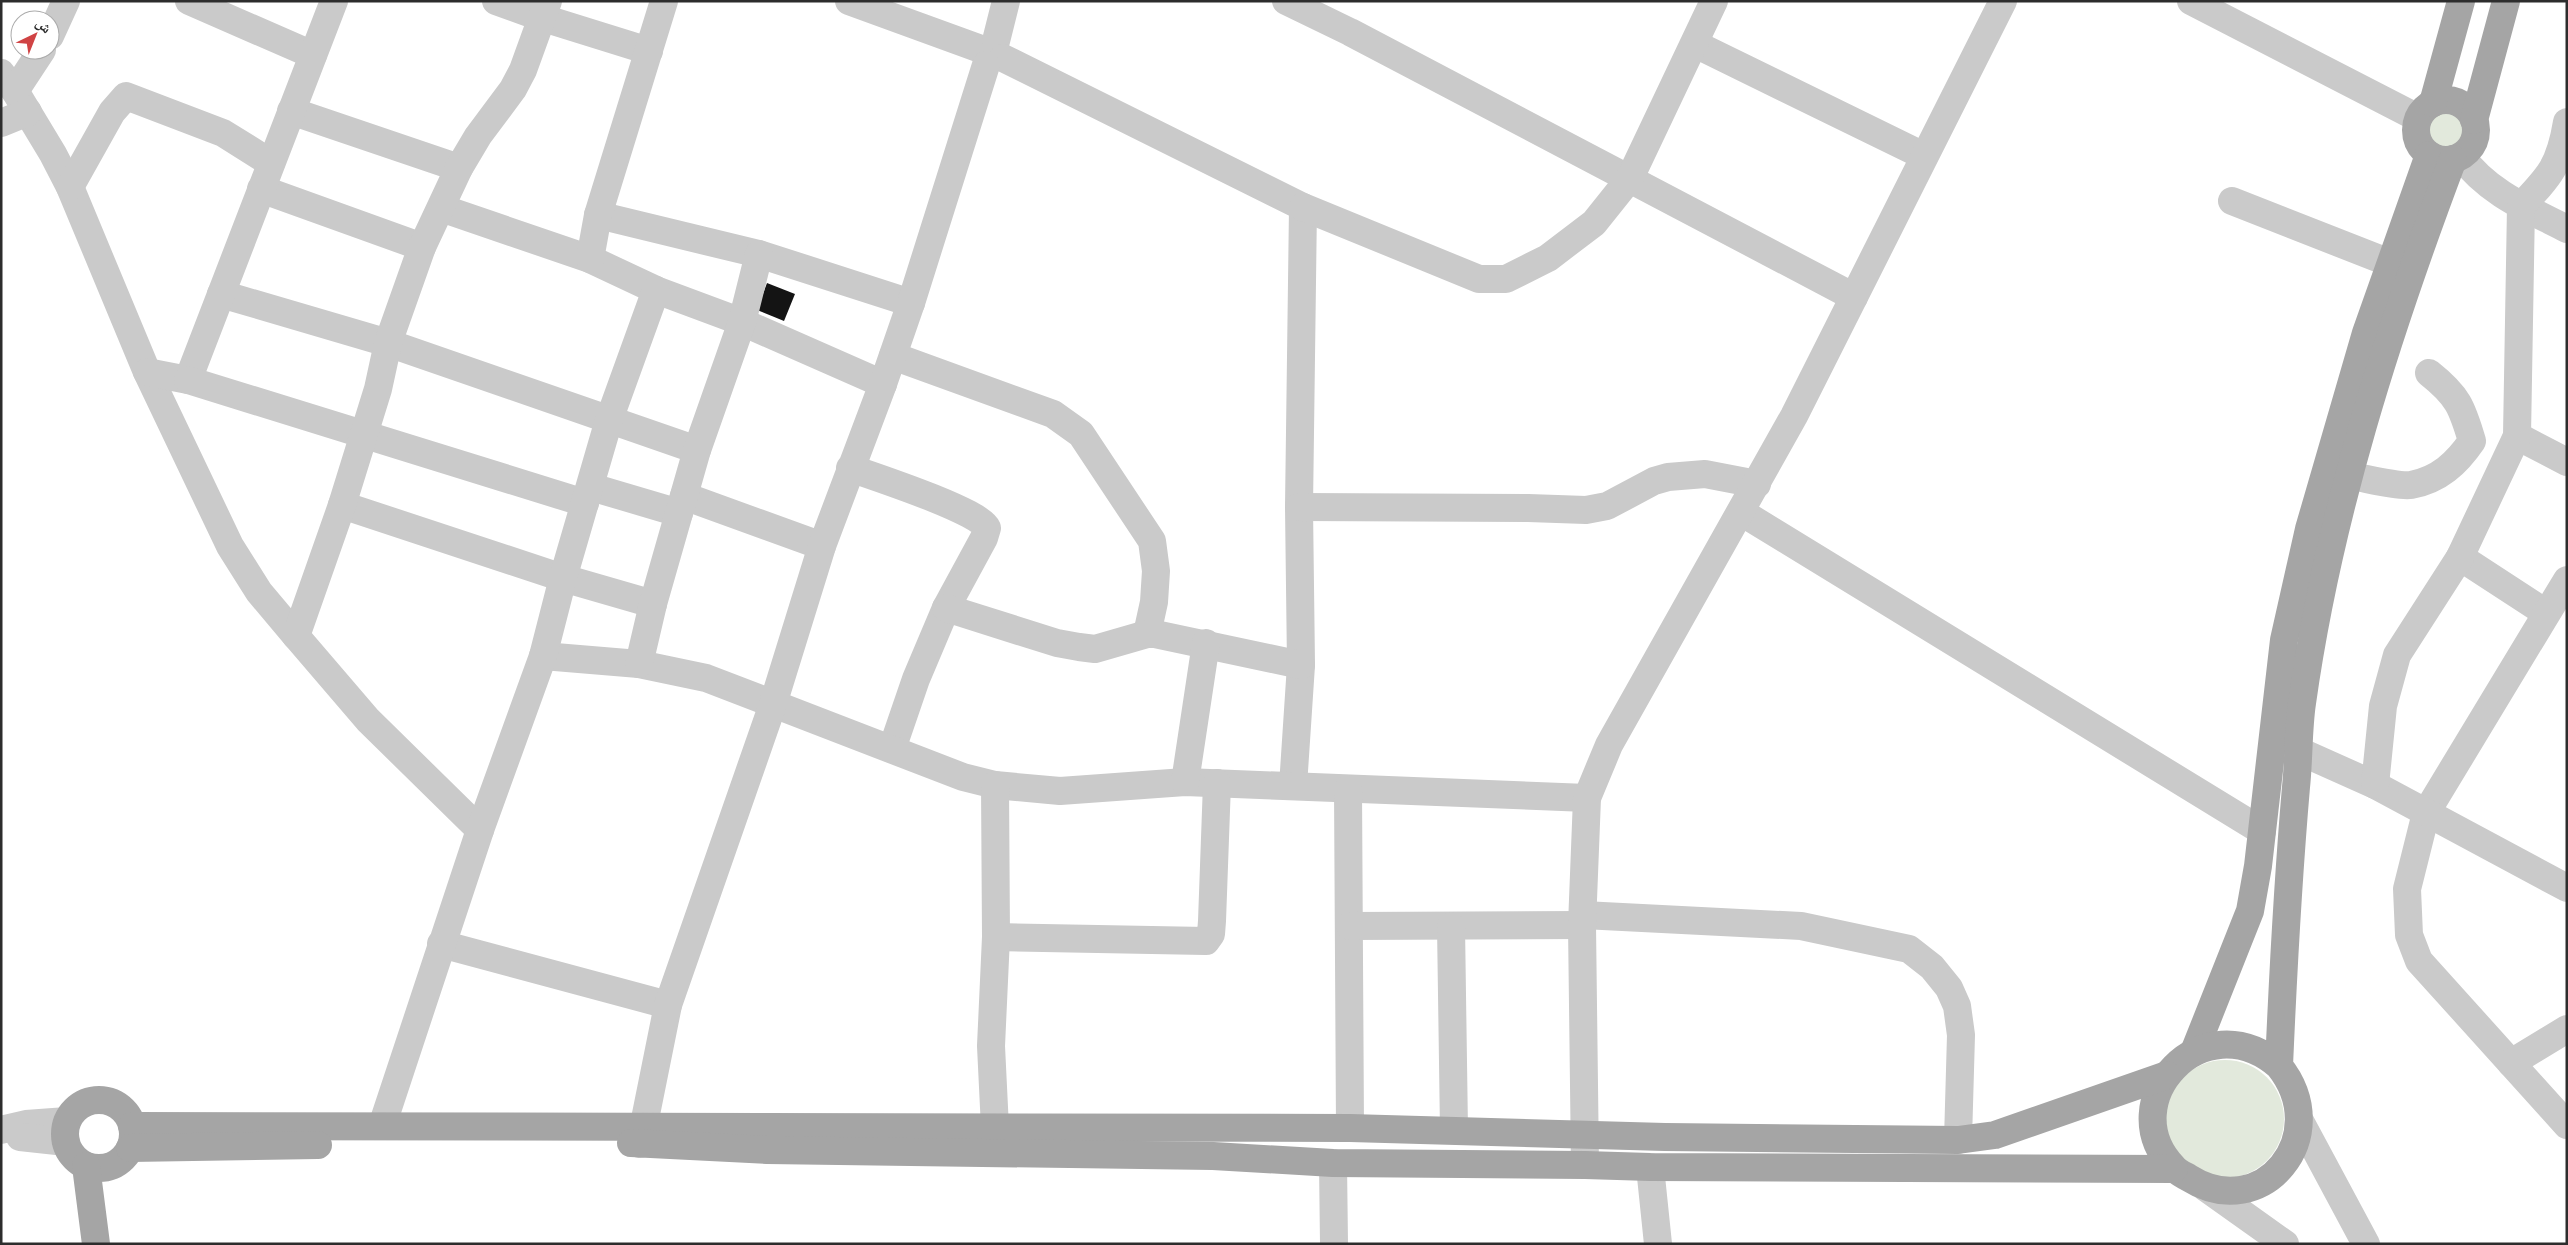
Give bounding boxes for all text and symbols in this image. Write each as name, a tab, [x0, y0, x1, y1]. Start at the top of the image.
north arrow	[10, 10, 60, 60]
text: ش	[32, 15, 55, 37]

